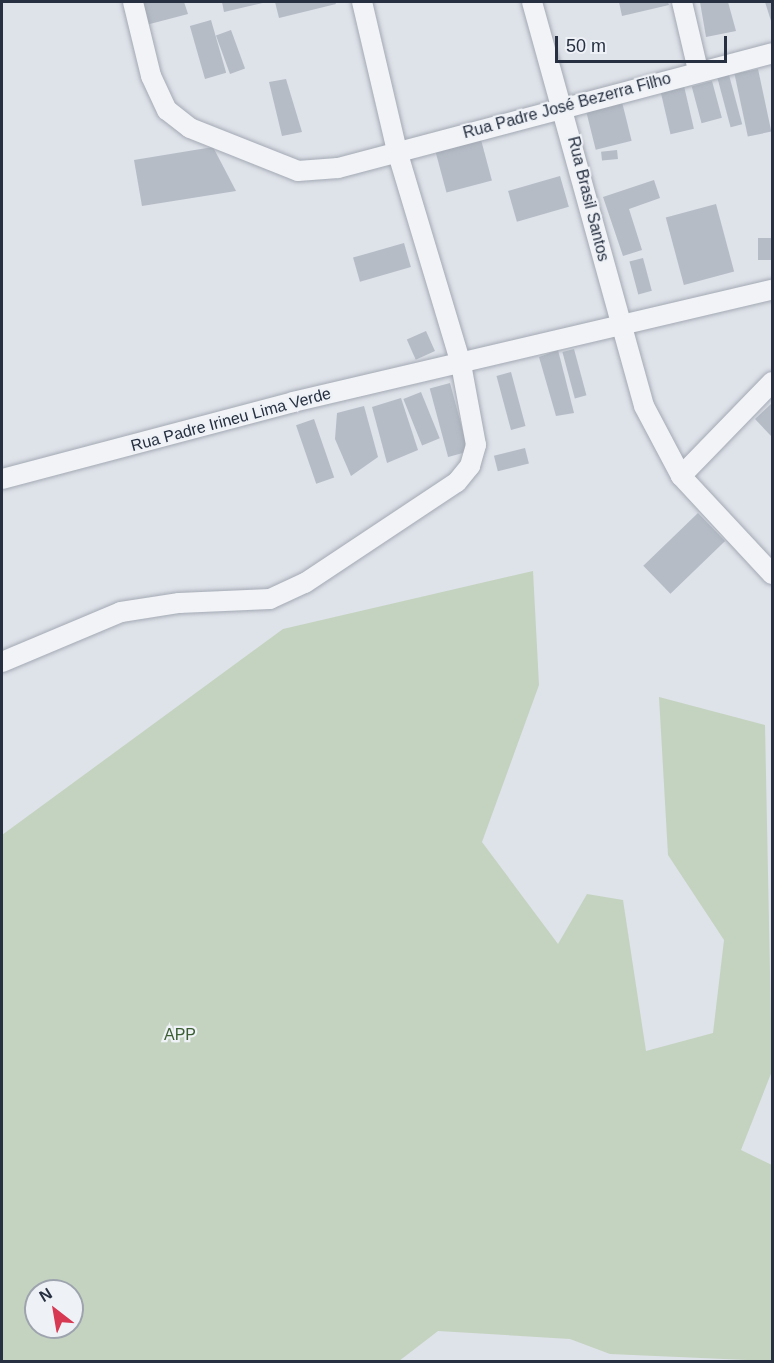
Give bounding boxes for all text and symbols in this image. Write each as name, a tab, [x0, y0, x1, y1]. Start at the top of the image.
scale bar	[558, 24, 730, 62]
text: 50 m	[566, 36, 606, 56]
street label: Rua Padre José Bezerra Filho	[461, 69, 673, 143]
street label: Rua Brasil Santos	[563, 135, 613, 263]
street label: Rua Padre Irineu Lima Verde	[129, 384, 333, 456]
park label: APP	[164, 1025, 196, 1045]
north arrow	[24, 1279, 84, 1339]
text: N	[36, 1285, 55, 1305]

